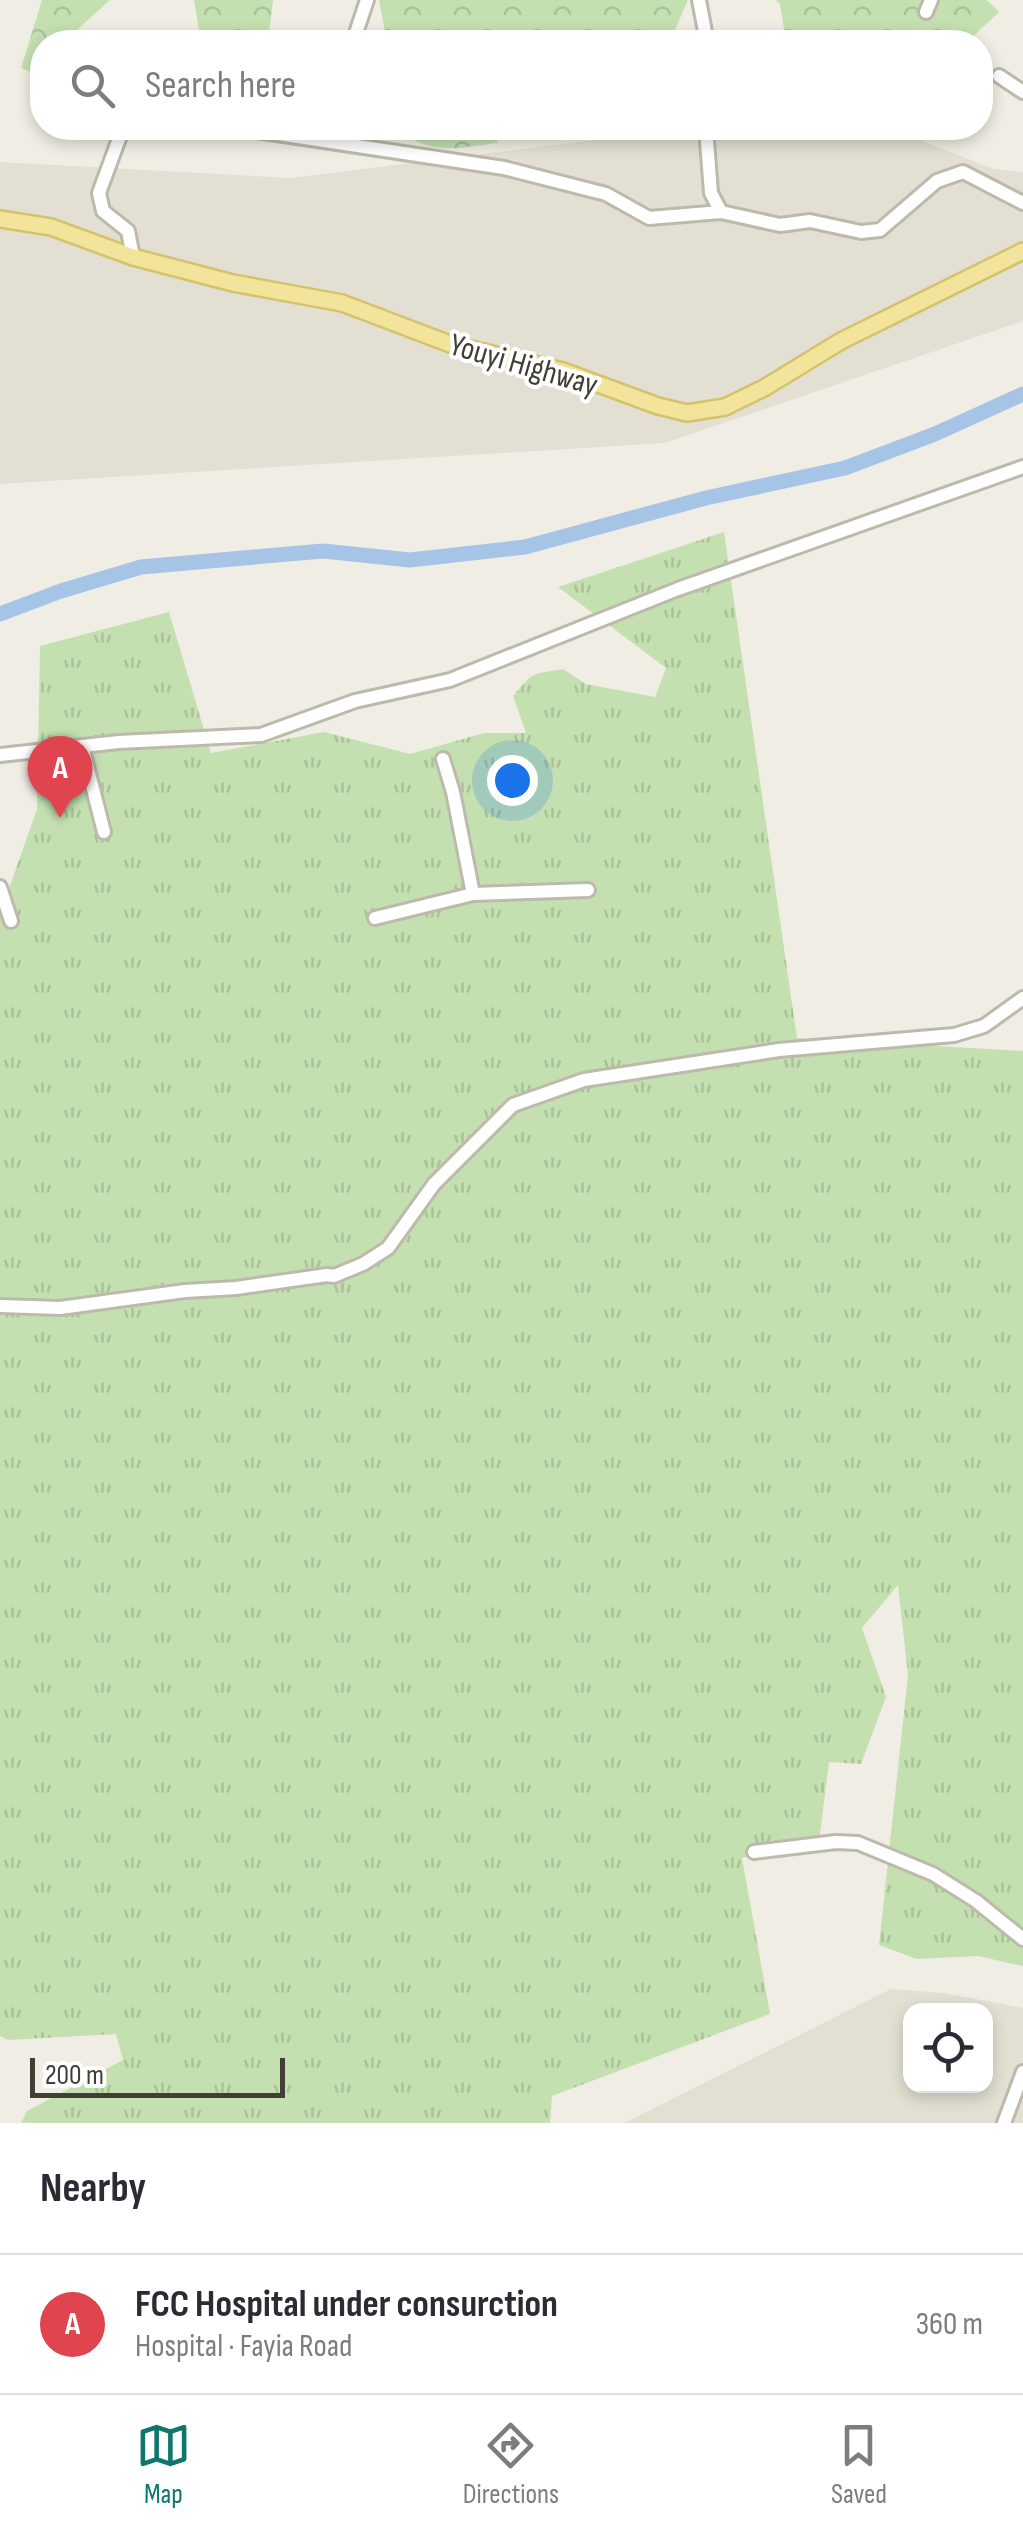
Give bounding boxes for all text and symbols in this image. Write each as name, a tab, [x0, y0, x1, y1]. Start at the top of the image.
search box	[30, 30, 993, 140]
icon: search	[65, 58, 120, 113]
text: Search here	[145, 63, 296, 108]
street label: Youyi Highway	[445, 326, 602, 405]
pin: A	[28, 736, 92, 818]
your location	[487, 755, 538, 806]
map controls	[903, 2003, 993, 2093]
button: locate	[903, 2003, 993, 2093]
scale bar	[30, 2053, 285, 2098]
text: 200 m	[45, 2059, 104, 2092]
text: Nearby	[40, 2163, 146, 2214]
text: FCC Hospital under consurction	[135, 2282, 558, 2327]
text: A	[65, 2305, 80, 2344]
text: 360 m	[916, 2305, 983, 2344]
text: Hospital · Fayia Road	[135, 2327, 352, 2366]
tab: Map	[136, 2418, 191, 2511]
tab: Directions	[463, 2418, 559, 2511]
tab: Saved	[831, 2418, 887, 2511]

